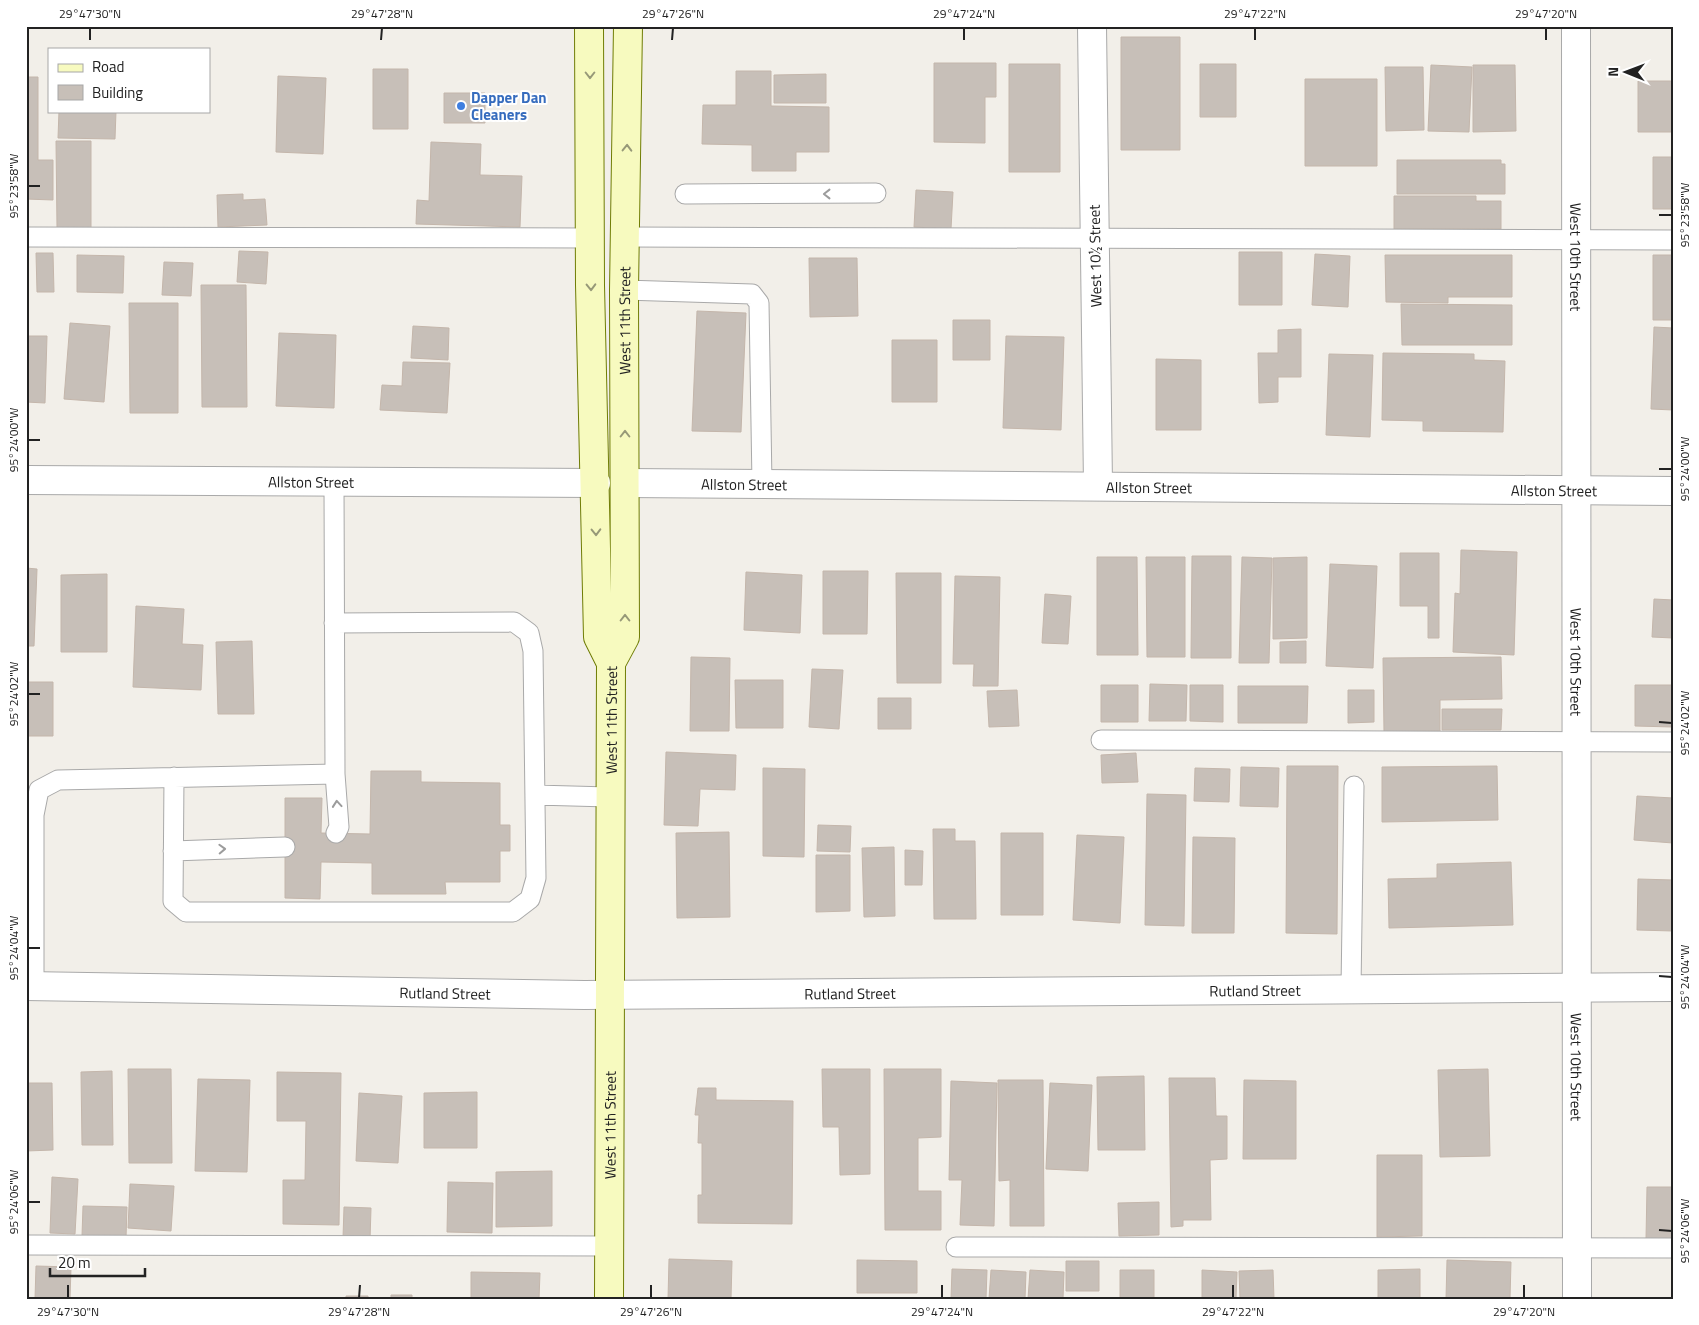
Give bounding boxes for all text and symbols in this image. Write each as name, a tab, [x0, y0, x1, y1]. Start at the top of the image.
text: 29°47'30"N	[59, 4, 121, 23]
text: 29°47'28"N	[351, 4, 413, 23]
text: 29°47'26"N	[642, 4, 704, 23]
text: 29°47'24"N	[933, 4, 995, 23]
text: 29°47'22"N	[1224, 4, 1286, 23]
text: 29°47'20"N	[1515, 4, 1577, 23]
legend	[48, 48, 210, 112]
north arrow	[1602, 48, 1652, 98]
text: Road	[92, 55, 124, 78]
text: N	[1602, 67, 1623, 77]
one-way arrow	[585, 72, 595, 79]
text: Building	[92, 81, 143, 104]
place label: Dapper Dan Cleaners	[471, 86, 547, 126]
marker: Dapper Dan Cleaners	[455, 100, 467, 112]
one-way arrow	[622, 144, 632, 152]
text: 95°23'58"W	[4, 153, 23, 218]
text: 95°23'58"W	[1675, 182, 1694, 247]
one-way arrow	[823, 189, 831, 199]
street label: West 10th Street	[1565, 203, 1588, 312]
street label: West 10½ Street	[1083, 204, 1107, 308]
street label: West 11th Street	[612, 265, 636, 375]
one-way arrow	[585, 283, 596, 291]
text: 95°24'00"W	[4, 407, 23, 472]
one-way arrow	[620, 430, 630, 438]
text: 95°24'00"W	[1675, 436, 1694, 501]
street label: Allston Street	[268, 470, 355, 493]
street label: Allston Street	[701, 472, 788, 496]
street label: Allston Street	[1106, 475, 1193, 499]
street label: Allston Street	[1511, 478, 1598, 502]
one-way arrow	[591, 528, 602, 536]
street label: West 10th Street	[1565, 608, 1588, 717]
one-way arrow	[620, 614, 630, 622]
text: 95°24'02"W	[4, 661, 23, 726]
street label: West 11th Street	[599, 665, 622, 774]
text: 95°24'02"W	[1675, 690, 1694, 755]
one-way arrow	[332, 800, 343, 808]
one-way arrow	[218, 844, 226, 854]
text: 95°24'04"W	[4, 915, 23, 980]
text: 95°24'04"W	[1675, 944, 1694, 1009]
street label: Rutland Street	[1209, 978, 1301, 1002]
street label: Rutland Street	[399, 981, 492, 1005]
street label: Rutland Street	[804, 981, 896, 1005]
street label: West 10th Street	[1565, 1013, 1588, 1122]
street label: West 11th Street	[598, 1070, 621, 1179]
text: 95°24'06"W	[4, 1169, 23, 1234]
text: 95°24'06"W	[1675, 1198, 1694, 1263]
scale bar	[50, 1245, 145, 1277]
text: 20 m	[58, 1251, 91, 1274]
text: 29°47'30"N	[37, 1302, 99, 1321]
text: 29°47'28"N	[328, 1302, 390, 1321]
text: 29°47'26"N	[620, 1302, 682, 1321]
text: 29°47'24"N	[911, 1302, 973, 1321]
text: 29°47'22"N	[1202, 1302, 1264, 1321]
text: 29°47'20"N	[1493, 1302, 1555, 1321]

